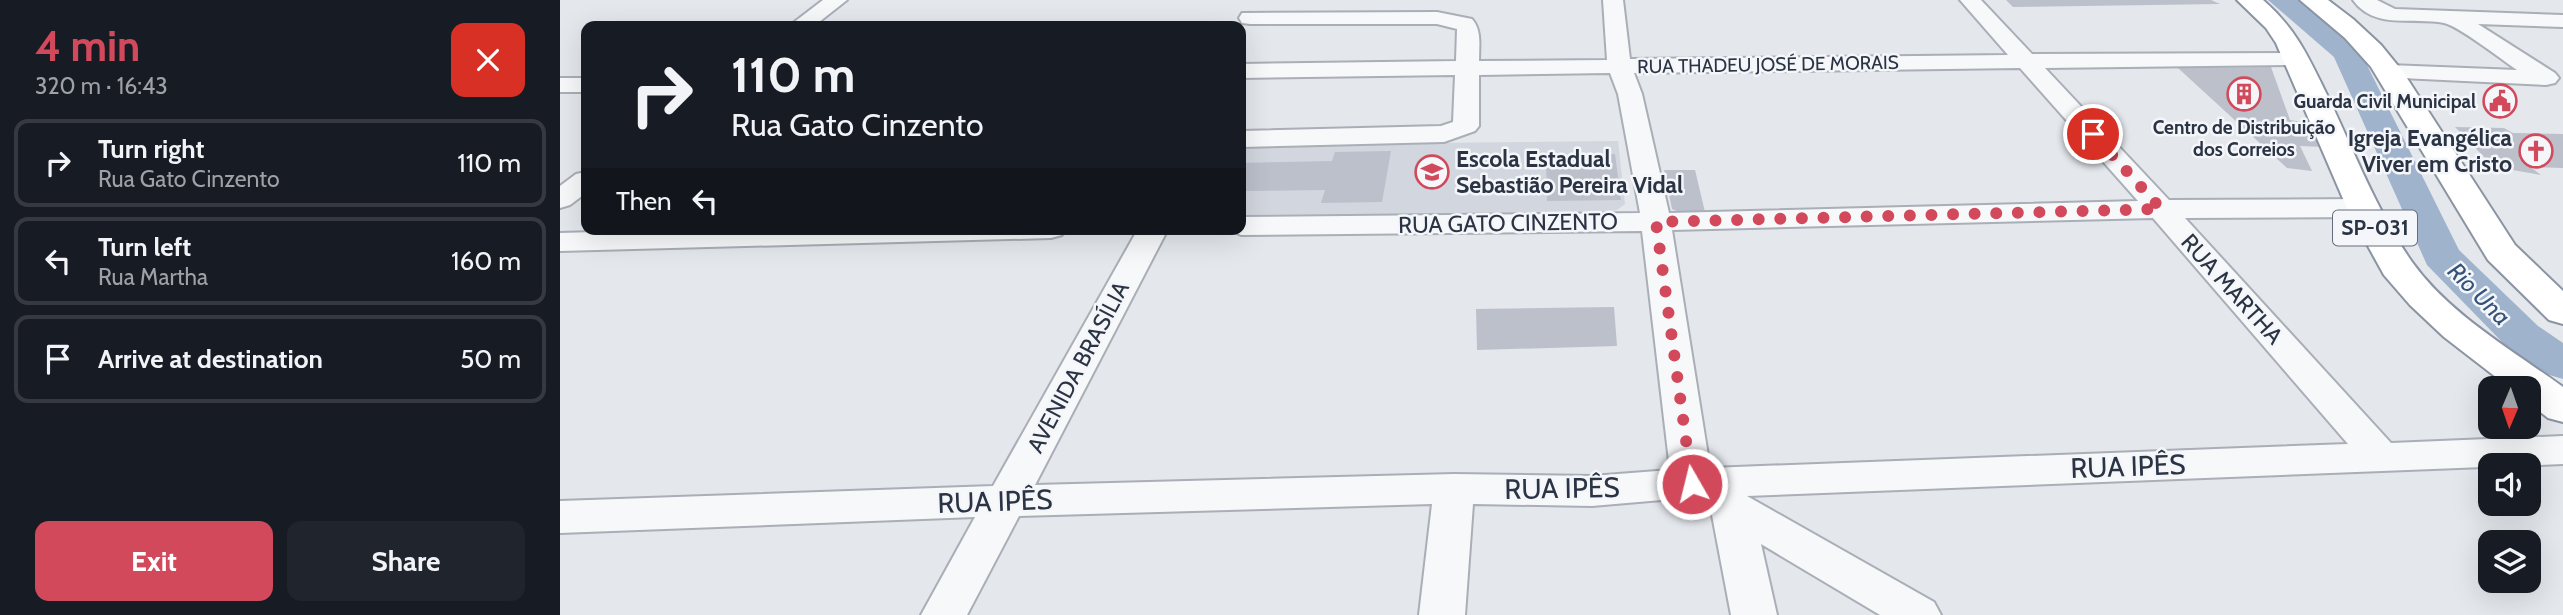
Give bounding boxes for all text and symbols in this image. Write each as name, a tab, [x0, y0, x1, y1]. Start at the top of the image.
text: 4 min	[35, 20, 140, 72]
button: close	[451, 23, 525, 97]
text: 110 m	[731, 45, 855, 104]
icon: right	[616, 49, 707, 140]
street label: RUA THADEU JOSÉ DE MORAIS	[1637, 50, 1899, 78]
text: 320 m · 16:43	[35, 72, 168, 100]
building icon: Centro de Distribuição dos Correios	[2225, 75, 2263, 113]
public building icon: Guarda Civil Municipal	[2481, 82, 2519, 120]
place label: Guarda Civil Municipal	[2293, 90, 2476, 113]
pin	[2063, 104, 2123, 164]
text: Rua Gato Cinzento	[731, 105, 984, 144]
icon: arrive	[2074, 115, 2112, 153]
place label: Centro de Distribuição dos Correios	[2153, 116, 2335, 161]
place label: Igreja Evangélica Viver em Cristo	[2348, 124, 2513, 178]
church icon: Igreja Evangélica Viver em Cristo	[2517, 132, 2555, 170]
text: Turn right	[98, 133, 204, 165]
icon: right	[39, 144, 77, 182]
place label: Escola Estadual Sebastião Pereira Vidal	[1456, 145, 1683, 199]
text: 110 m	[457, 147, 521, 179]
school or university icon: Escola Estadual Sebastião Pereira Vidal	[1413, 153, 1451, 191]
text: Rua Gato Cinzento	[98, 165, 280, 193]
icon: left	[686, 182, 724, 220]
text: Then	[616, 185, 672, 217]
street label: RUA GATO CINZENTO	[1398, 207, 1618, 239]
road number: SP-031	[2333, 210, 2417, 246]
street label: RUA MARTHA	[2175, 228, 2289, 350]
text: Turn left	[98, 231, 191, 263]
icon: left	[39, 242, 77, 280]
text: 160 m	[451, 245, 521, 277]
water label: Rio Una	[2442, 256, 2517, 331]
text: Rua Martha	[98, 263, 208, 291]
street label: AVENIDA BRASÍLIA	[1020, 276, 1135, 458]
icon: arrive	[39, 340, 77, 378]
text: Arrive at destination	[98, 343, 323, 375]
text: 50 m	[460, 343, 521, 375]
north arrow	[2478, 376, 2541, 439]
map controls	[2478, 376, 2541, 593]
position arrow	[1655, 447, 1729, 521]
street label: RUA IPÊS	[2070, 447, 2186, 485]
button: sound	[2478, 453, 2541, 516]
street label: RUA IPÊS	[1504, 470, 1620, 506]
street label: RUA IPÊS	[937, 482, 1053, 520]
button: Exit	[35, 521, 273, 601]
button: Share	[287, 521, 525, 601]
button: layers	[2478, 530, 2541, 593]

